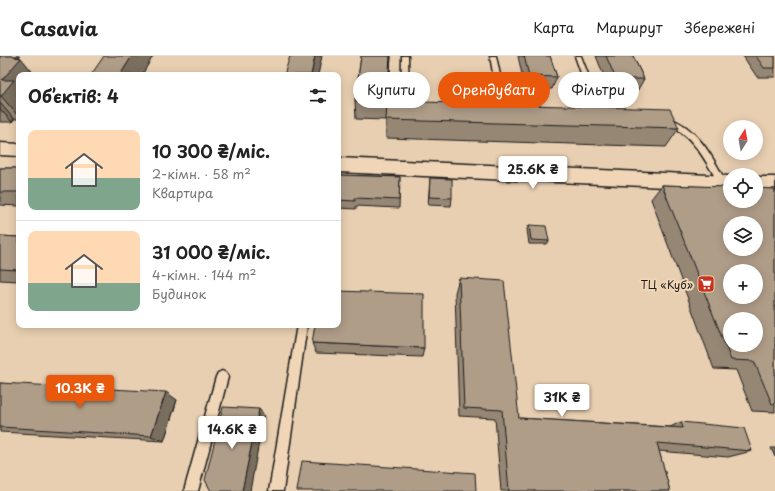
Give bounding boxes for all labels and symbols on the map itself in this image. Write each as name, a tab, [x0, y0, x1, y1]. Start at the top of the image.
north arrow	[723, 120, 763, 160]
pin: 25.6K ₴	[496, 156, 570, 190]
supermarket icon: ТЦ «Куб»	[696, 274, 716, 294]
place label: ТЦ «Куб»	[640, 276, 693, 293]
pin: 10.3K ₴	[43, 375, 117, 409]
pin: 31K ₴	[534, 384, 590, 418]
pin: 14.6K ₴	[195, 416, 269, 450]

